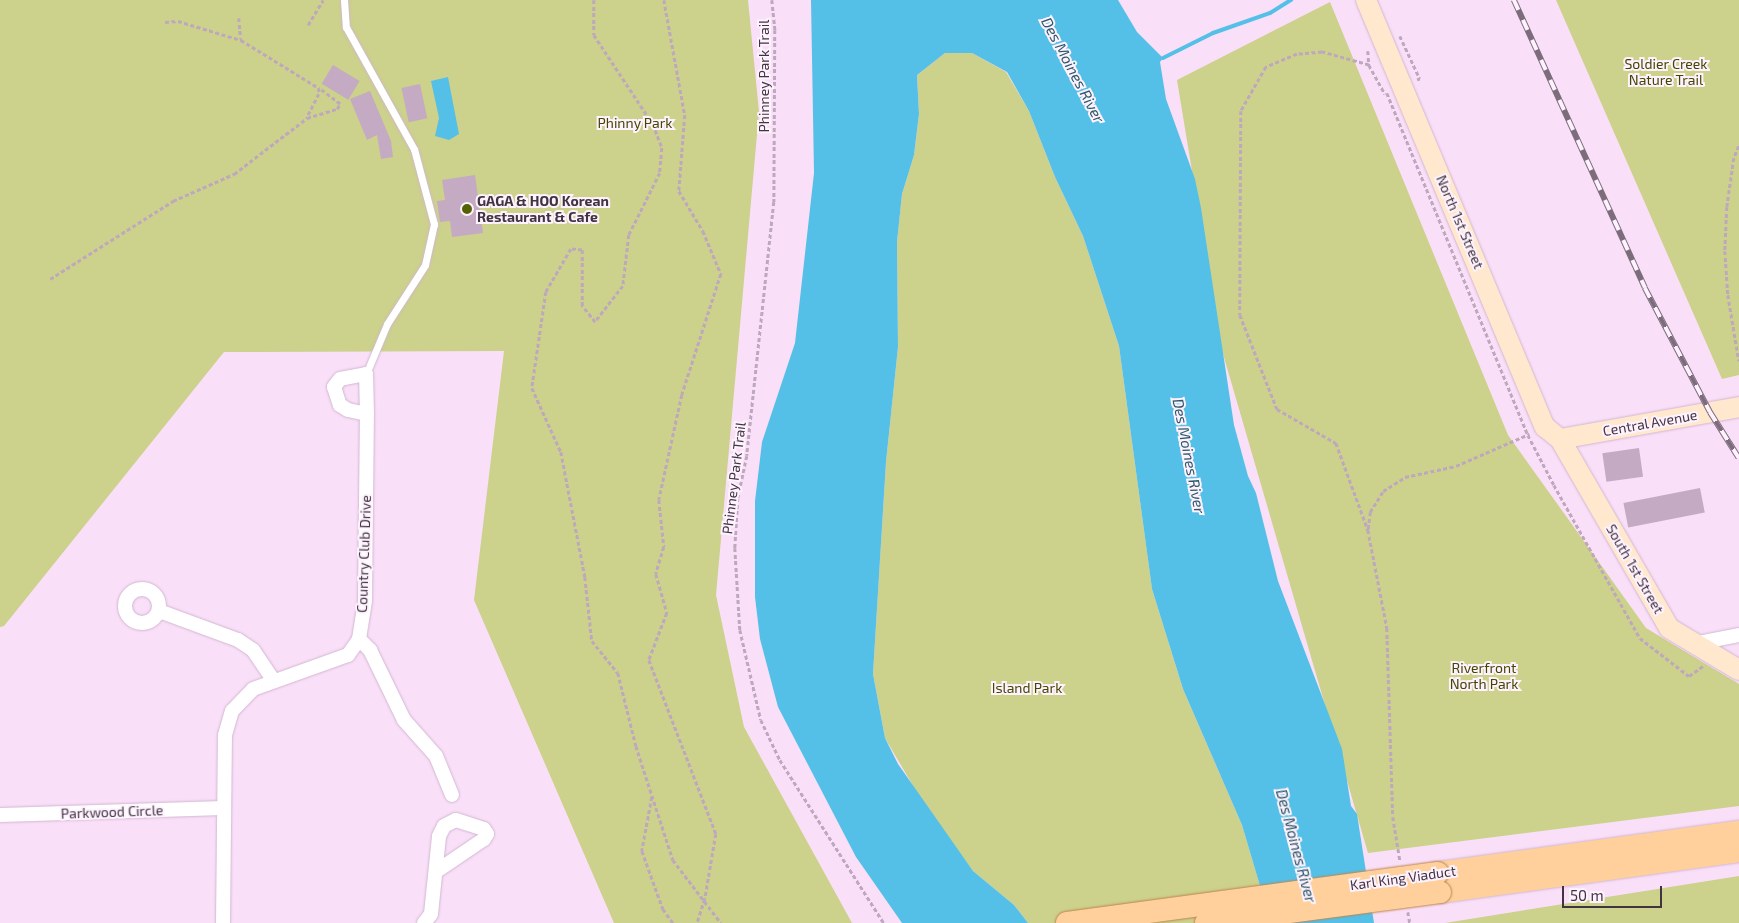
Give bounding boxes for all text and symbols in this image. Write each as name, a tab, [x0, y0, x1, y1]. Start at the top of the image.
water label: Des Moines River	[1038, 14, 1108, 126]
street label: Phinney Park Trail	[756, 19, 772, 133]
park label: Soldier Creek Nature Trail	[1624, 56, 1708, 88]
park label: Phinny Park	[597, 115, 673, 131]
street label: North 1st Street	[1433, 173, 1487, 271]
place label: GAGA & HOO Korean Restaurant & Cafe	[477, 193, 609, 226]
marker: GAGA & HOO Korean Restaurant & Cafe	[461, 203, 473, 215]
water label: Des Moines River	[1169, 397, 1209, 515]
street label: Central Avenue	[1601, 406, 1699, 440]
street label: Phinney Park Trail	[719, 421, 749, 535]
street label: Country Club Drive	[354, 495, 374, 613]
street label: South 1st Street	[1603, 521, 1667, 617]
park label: Riverfront North Park	[1450, 660, 1518, 692]
park label: Island Park	[992, 680, 1062, 696]
water label: Des Moines River	[1272, 787, 1320, 905]
street label: Parkwood Circle	[60, 802, 164, 822]
street label: Karl King Viaduct	[1349, 862, 1457, 894]
scale bar	[1564, 876, 1664, 908]
text: 50 m	[1570, 886, 1604, 904]

